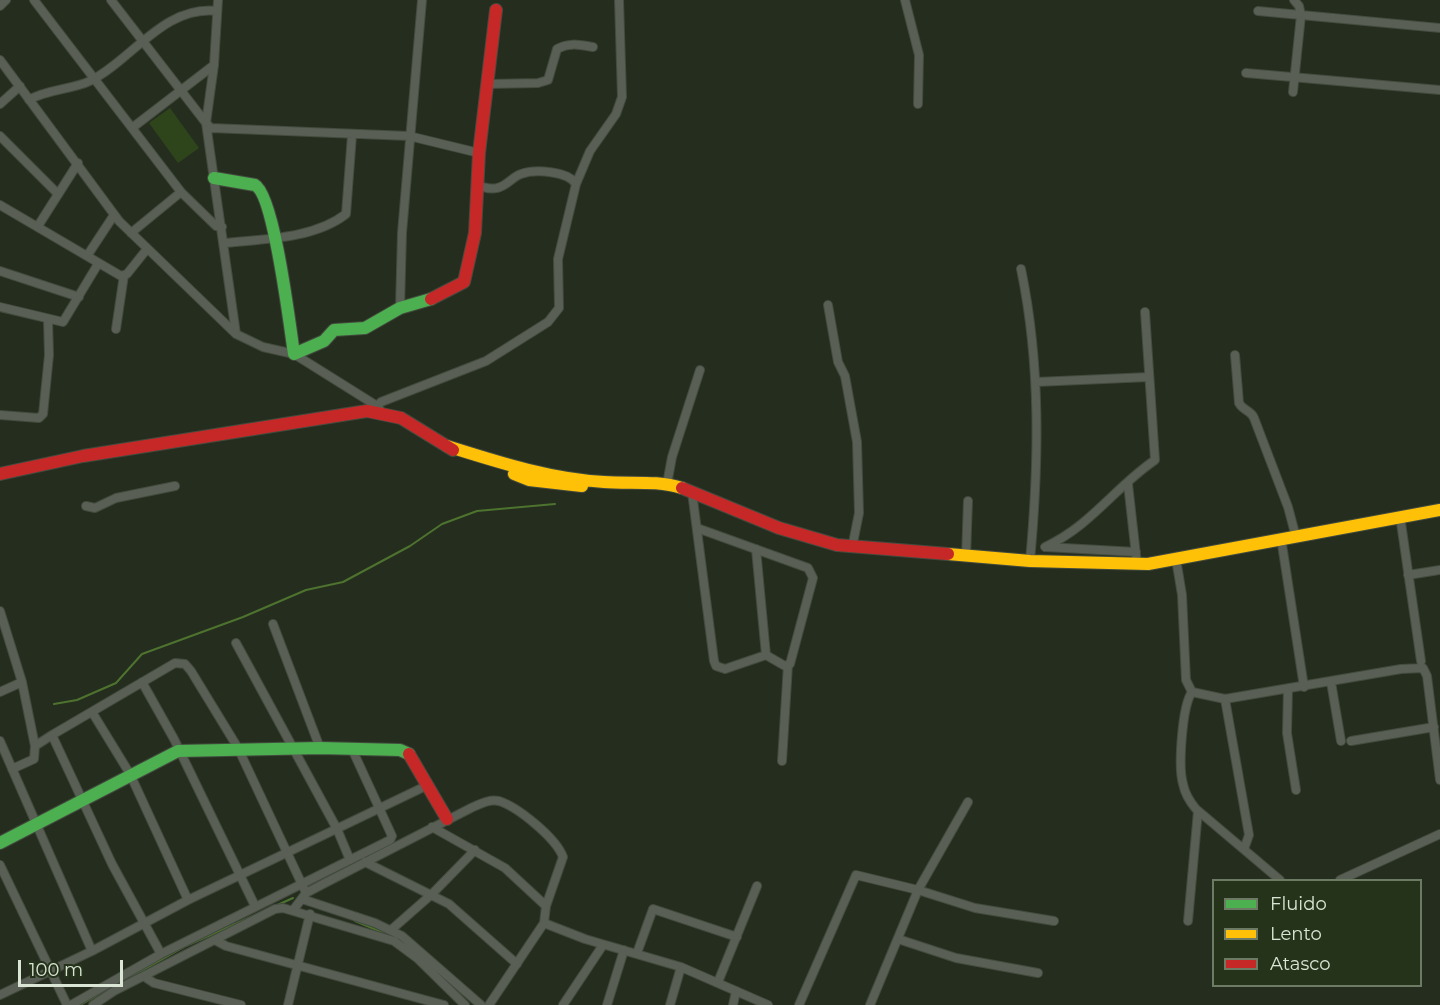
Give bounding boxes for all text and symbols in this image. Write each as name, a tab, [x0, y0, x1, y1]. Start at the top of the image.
legend	[1212, 879, 1422, 987]
text: Fluido	[1270, 893, 1327, 915]
text: Lento	[1270, 923, 1322, 945]
scale bar	[21, 948, 126, 986]
text: Atasco	[1270, 953, 1330, 975]
text: 100 m	[29, 959, 83, 981]

